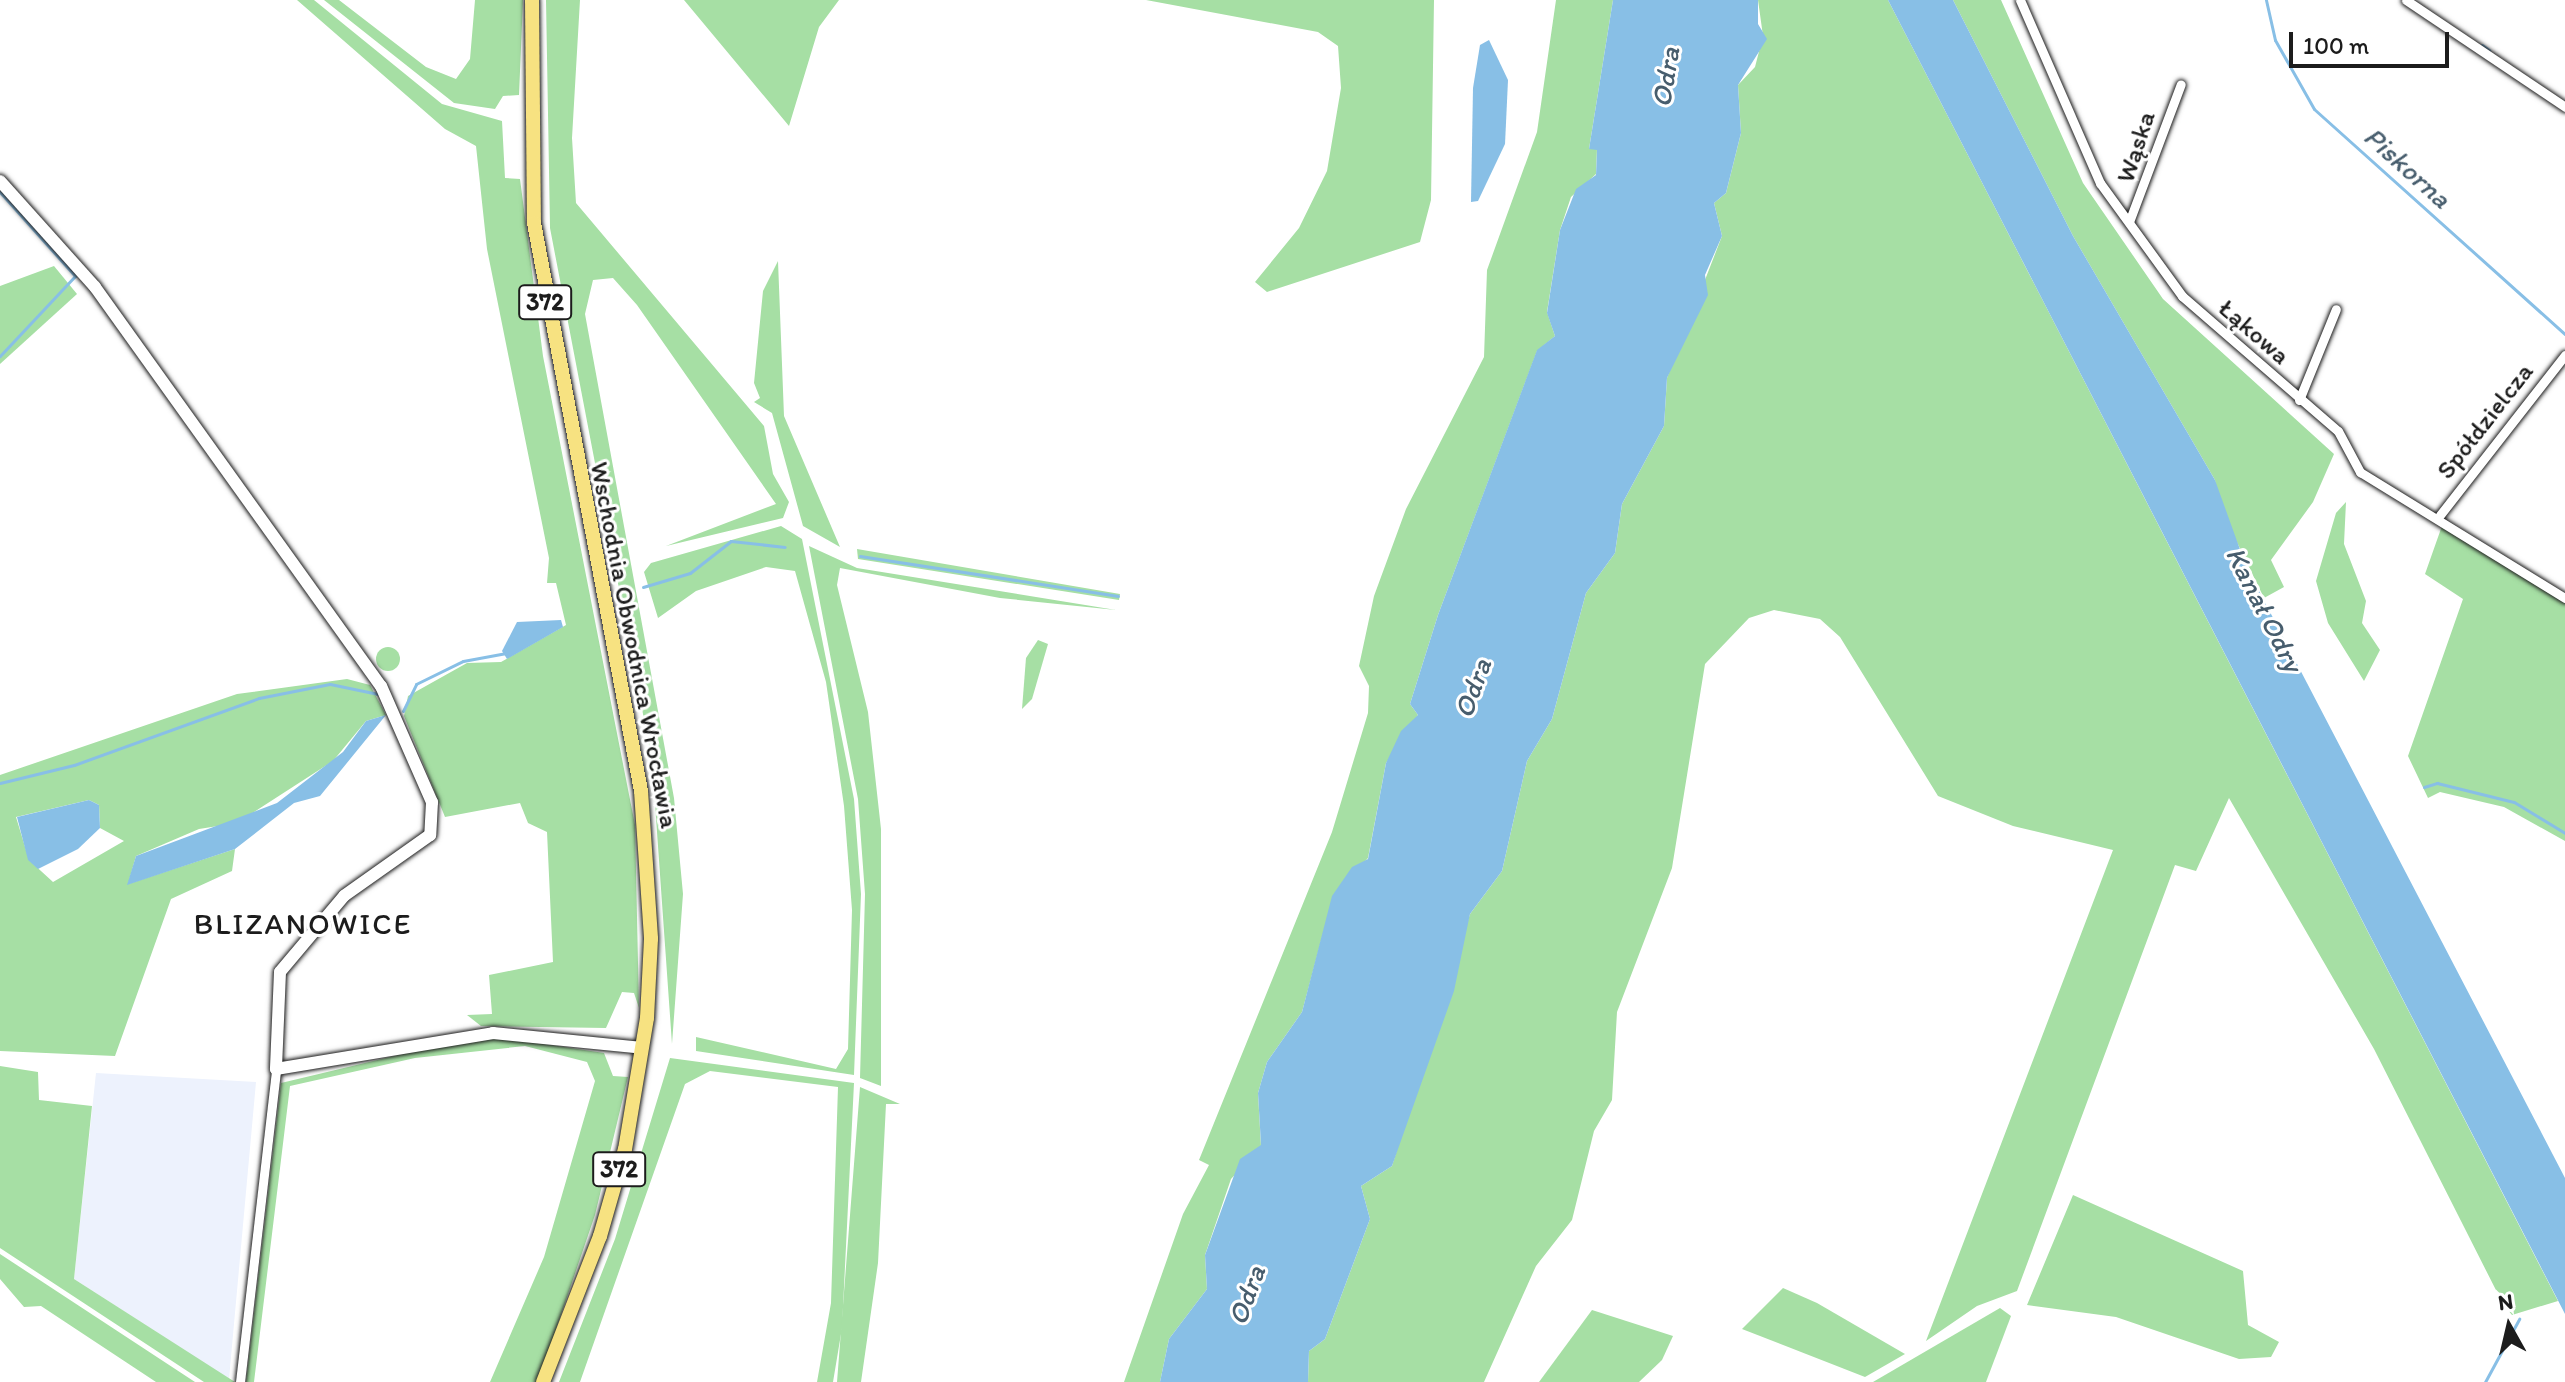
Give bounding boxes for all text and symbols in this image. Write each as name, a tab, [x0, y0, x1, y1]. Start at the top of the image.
scale bar	[2293, 16, 2453, 66]
text: 100 m	[2303, 31, 2369, 60]
water label: Odra	[1644, 44, 1686, 110]
street label: Wąska	[2110, 107, 2162, 187]
water label: Piskorna	[2358, 119, 2458, 215]
road number: 372	[517, 282, 573, 322]
street label: Łąkowa	[2212, 293, 2296, 371]
street label: Spółdzielcza	[2430, 357, 2540, 485]
street label: Wschodnia Obwodnica Wrocławia	[583, 459, 685, 831]
water label: Kanał Odry	[2219, 541, 2311, 677]
water label: Odra	[1446, 654, 1498, 722]
district label: BLIZANOWICE	[194, 906, 412, 942]
road number: 372	[591, 1149, 647, 1189]
water label: Odra	[1220, 1261, 1272, 1329]
north arrow	[2469, 1286, 2549, 1366]
text: N	[2496, 1287, 2515, 1316]

